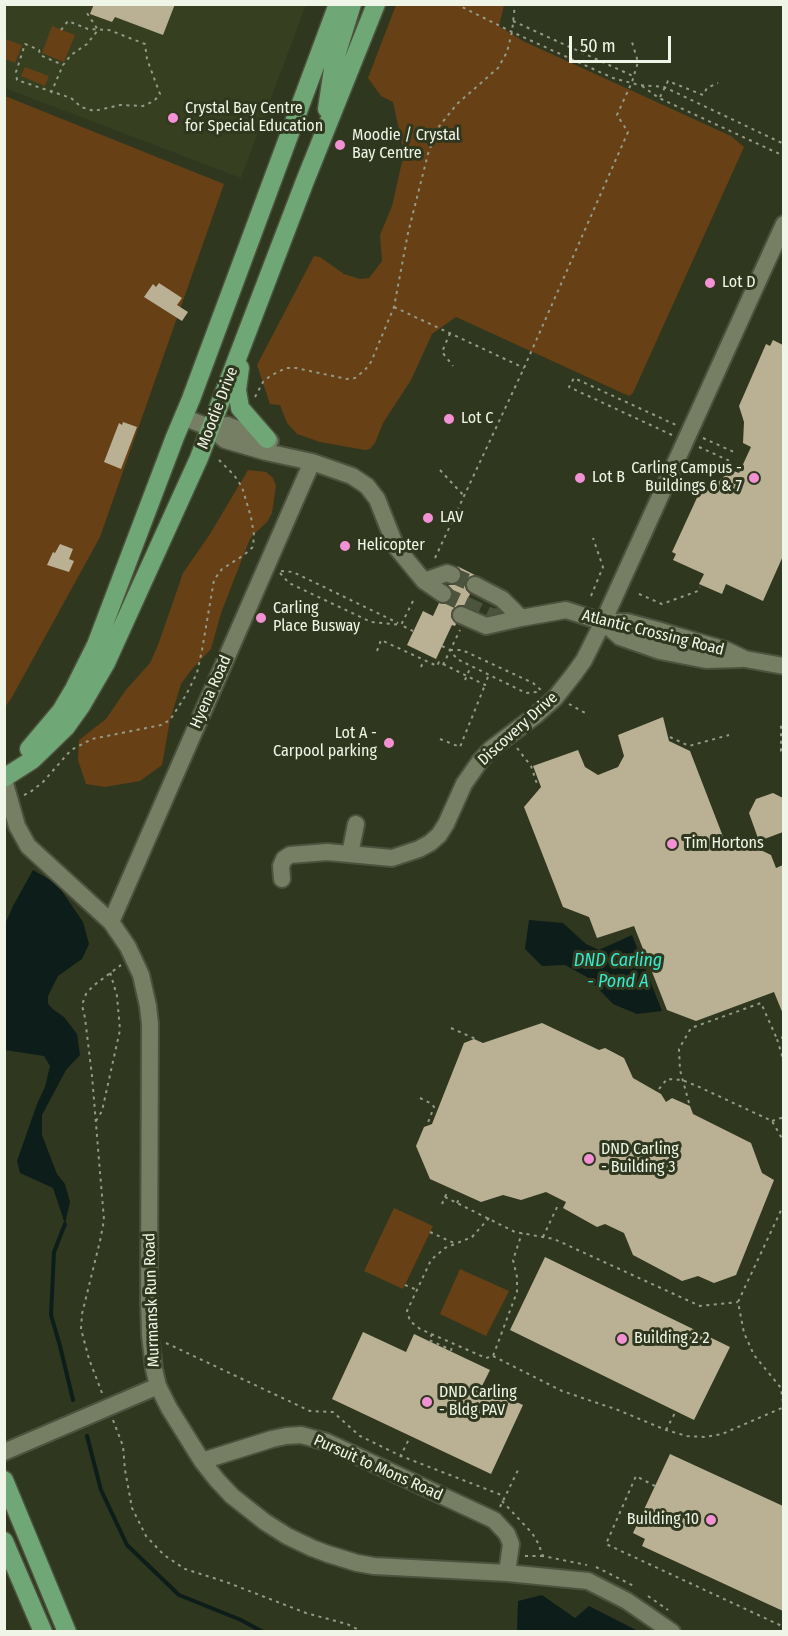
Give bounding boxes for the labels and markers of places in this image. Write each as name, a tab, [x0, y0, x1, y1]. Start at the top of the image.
place label: Crystal Bay Centre for Special Education	[185, 99, 323, 137]
marker: Crystal Bay Centre for Special Education	[166, 111, 180, 125]
place label: Moodie / Crystal Bay Centre	[352, 126, 460, 164]
marker: Moodie / Crystal Bay Centre	[333, 138, 347, 152]
place label: Lot D	[722, 273, 755, 293]
marker: Lot D	[703, 276, 717, 290]
place label: Lot C	[461, 409, 493, 429]
marker: Lot C	[442, 412, 456, 426]
place label: Carling Campus - Buildings 6 & 7	[631, 459, 742, 497]
place label: Lot B	[592, 468, 625, 488]
marker: Lot B	[573, 471, 587, 485]
marker: Carling Campus - Buildings 6 & 7	[747, 471, 761, 485]
place label: LAV	[440, 508, 463, 528]
marker: LAV	[421, 511, 435, 525]
place label: Helicopter	[357, 536, 425, 556]
marker: Helicopter	[338, 539, 352, 553]
place label: Carling Place Busway	[273, 599, 360, 637]
marker: Carling Place Busway	[254, 611, 268, 625]
place label: Lot A - Carpool parking	[273, 724, 377, 762]
marker: Lot A - Carpool parking	[382, 736, 396, 750]
place label: Tim Hortons	[684, 834, 764, 854]
marker: Tim Hortons	[665, 837, 679, 851]
place label: DND Carling - Building 3	[601, 1140, 679, 1178]
marker: DND Carling - Building 3	[582, 1152, 596, 1166]
place label: Building 2 2	[634, 1329, 709, 1349]
marker: Building 2 2	[615, 1332, 629, 1346]
place label: DND Carling - Bldg PAV	[439, 1383, 517, 1421]
marker: DND Carling - Bldg PAV	[420, 1395, 434, 1409]
place label: Building 10	[627, 1510, 699, 1530]
marker: Building 10	[704, 1513, 718, 1527]

